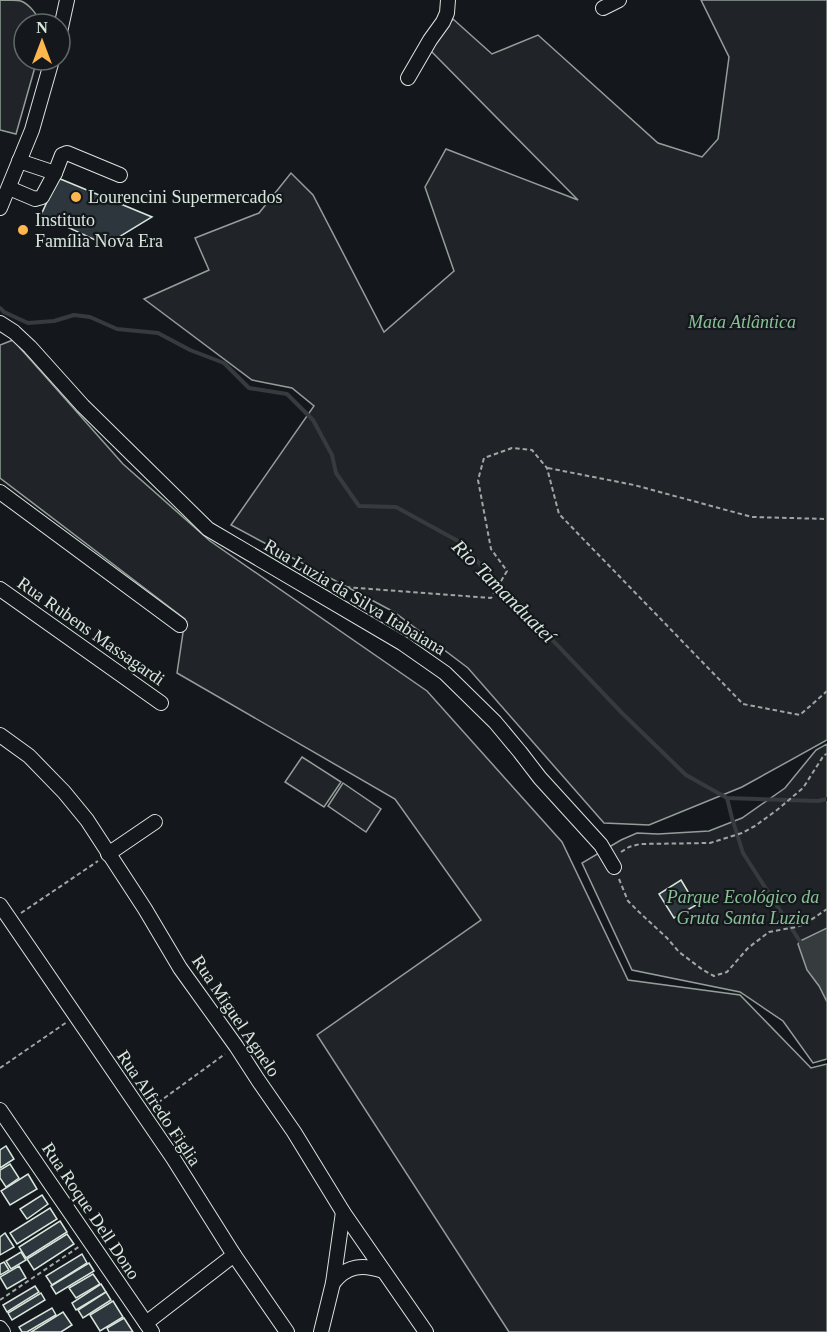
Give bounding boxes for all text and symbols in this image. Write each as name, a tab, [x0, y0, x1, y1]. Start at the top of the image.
north arrow	[12, 12, 72, 72]
text: N	[36, 19, 48, 36]
place label: Lourencini Supermercados	[88, 187, 282, 207]
marker: Lourencini Supermercados	[69, 190, 83, 204]
place label: Instituto Família Nova Era	[35, 210, 163, 251]
marker: Instituto Família Nova Era	[16, 223, 30, 237]
park label: Mata Atlântica	[687, 312, 796, 332]
water label: Rio Tamanduateí	[447, 534, 562, 649]
street label: Rua Luzia da Silva Itabaiana	[261, 535, 449, 659]
street label: Rua Rubens Massagardi	[14, 573, 168, 689]
park label: Parque Ecológico da Gruta Santa Luzia	[666, 887, 819, 928]
street label: Rua Miguel Agnelo	[188, 952, 284, 1080]
street label: Rua Alfredo Figlia	[113, 1046, 205, 1170]
street label: Rua Roque Dell Dono	[38, 1139, 144, 1283]

